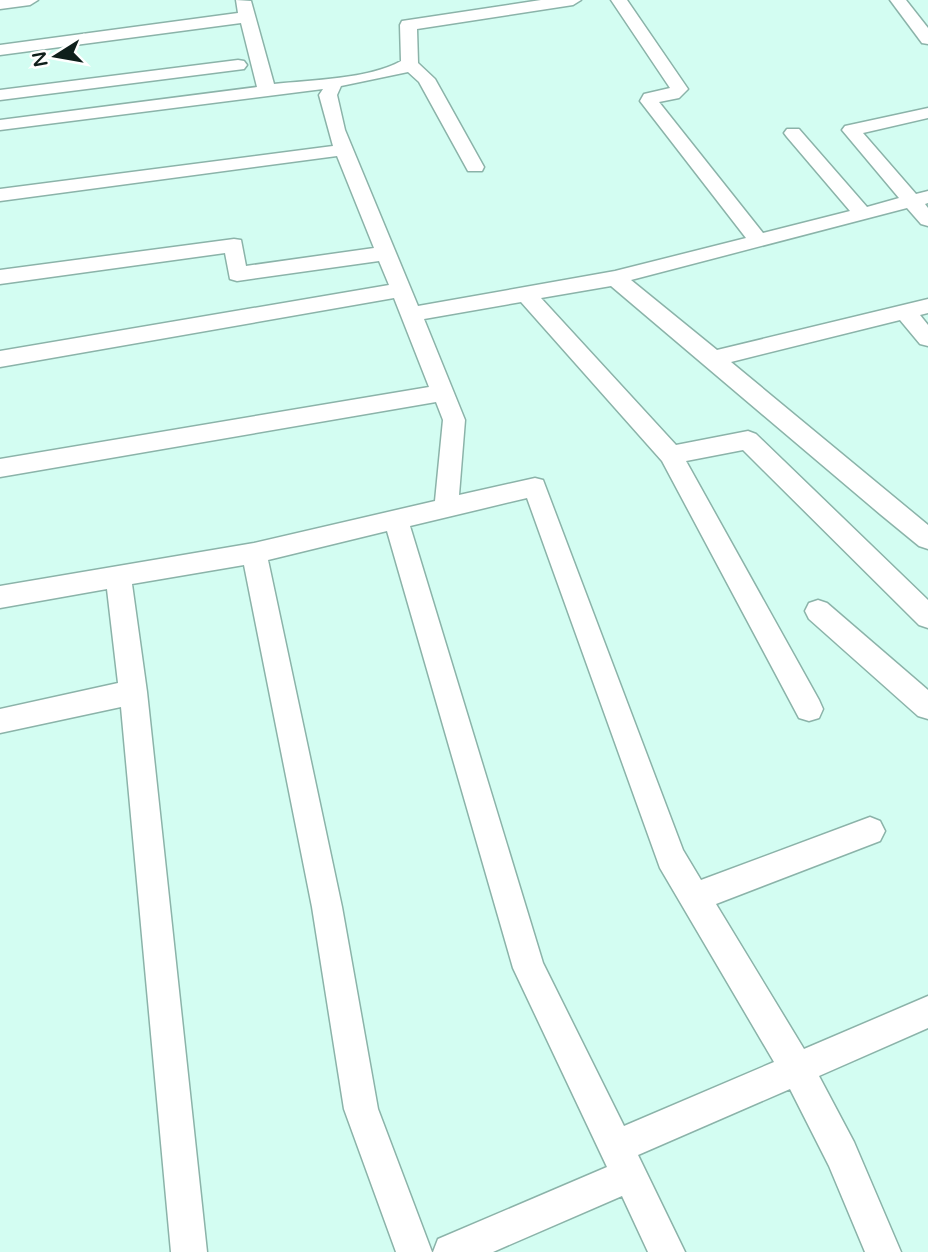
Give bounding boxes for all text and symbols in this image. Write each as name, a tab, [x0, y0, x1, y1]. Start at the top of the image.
north arrow	[21, 21, 91, 91]
text: N	[28, 49, 53, 69]

